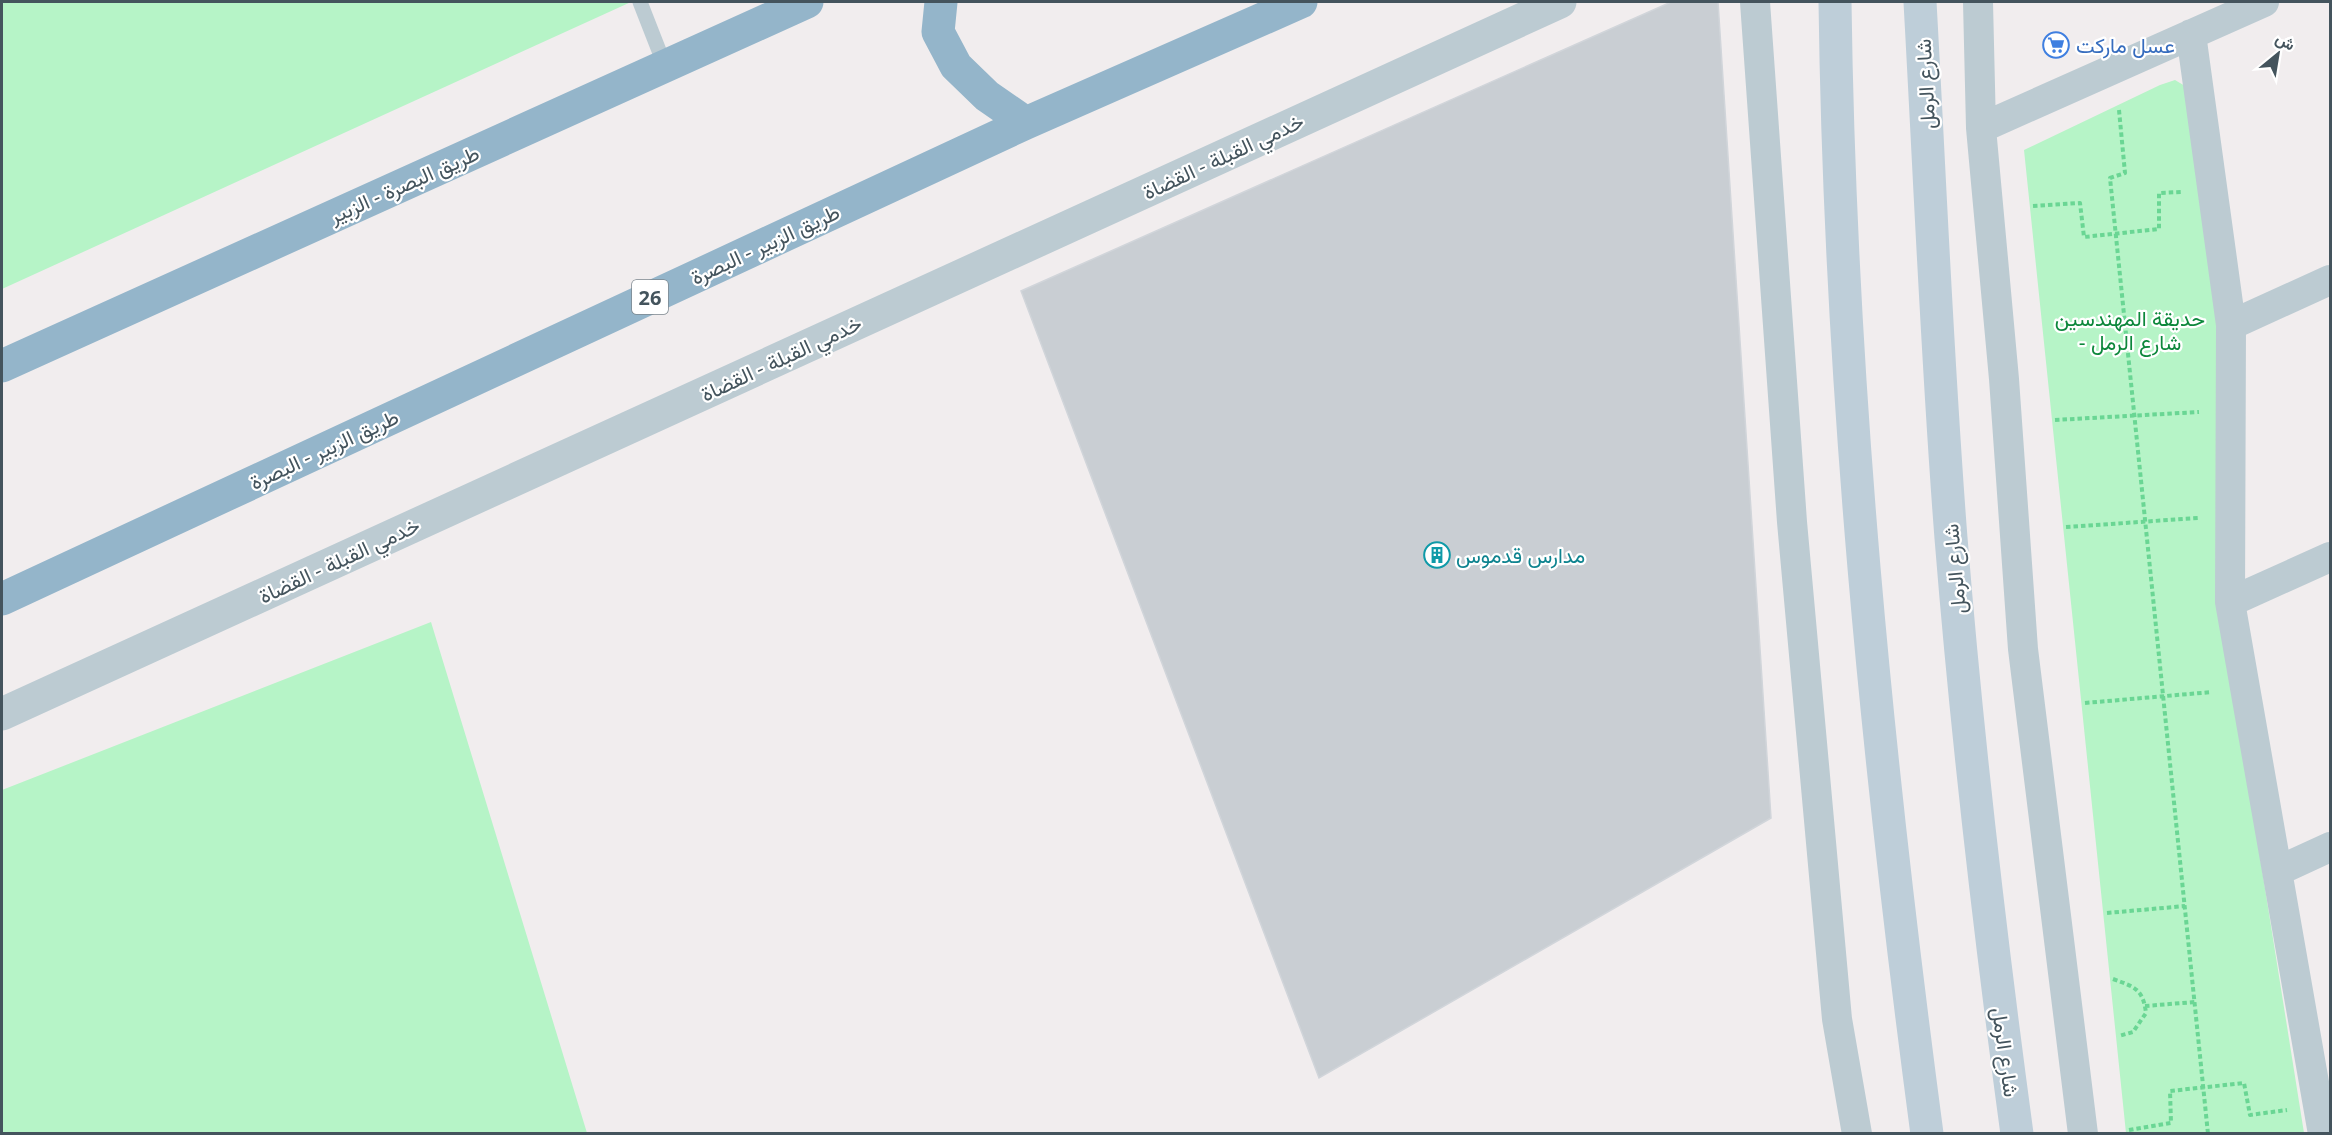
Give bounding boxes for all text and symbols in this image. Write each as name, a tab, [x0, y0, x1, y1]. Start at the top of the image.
north arrow	[2248, 24, 2308, 84]
text: ش	[2272, 27, 2299, 55]
supermarket icon: عسل ماركت	[2041, 30, 2071, 60]
place label: عسل ماركت	[2076, 31, 2175, 59]
street label: شارع الرمل	[1909, 38, 1942, 130]
street label: خدمي القبلة - القضاة	[1138, 106, 1310, 209]
street label: طريق البصرة - الزبير	[324, 138, 483, 230]
street label: طريق الزبير - البصرة	[686, 197, 844, 291]
road number: 26	[632, 280, 668, 314]
park label: حديقة المهندسين - شارع الرمل	[2055, 304, 2205, 357]
street label: خدمي القبلة - القضاة	[696, 308, 868, 411]
street label: طريق الزبير - البصرة	[245, 402, 403, 496]
street label: خدمي القبلة - القضاة	[254, 510, 426, 613]
street label: شارع الرمل	[1936, 523, 1973, 615]
building icon: مدارس قدموس	[1422, 540, 1452, 570]
place label: مدارس قدموس	[1456, 541, 1585, 569]
street label: شارع الرمل	[1985, 1005, 2026, 1099]

